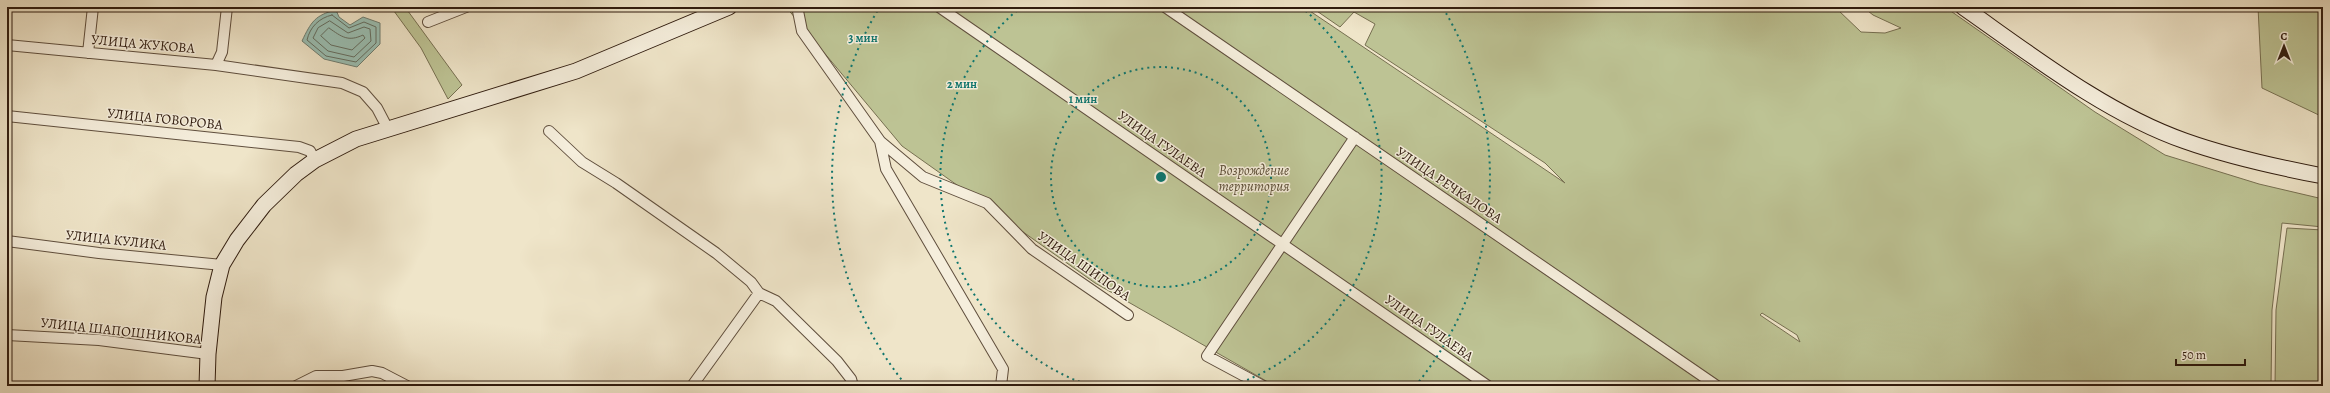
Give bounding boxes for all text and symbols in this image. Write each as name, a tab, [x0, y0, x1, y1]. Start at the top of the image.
north arrow	[2264, 26, 2304, 66]
text: С	[2281, 29, 2288, 44]
street label: УЛИЦА ЖУКОВА	[90, 30, 196, 58]
text: 3 мин	[848, 30, 878, 46]
text: 2 мин	[947, 76, 977, 92]
text: 1 мин	[1069, 91, 1097, 107]
street label: УЛИЦА ГОВОРОВА	[106, 103, 225, 135]
street label: УЛИЦА ГУЛАЕВА	[1114, 106, 1211, 182]
street label: УЛИЦА РЕЧКАЛОВА	[1392, 142, 1507, 228]
park label: Возрождение территория	[1218, 161, 1290, 196]
centre of rings	[1154, 170, 1168, 184]
street label: УЛИЦА КУЛИКА	[65, 225, 168, 255]
street label: УЛИЦА ШИПОВА	[1034, 227, 1135, 306]
street label: УЛИЦА ГУЛАЕВА	[1381, 290, 1478, 366]
street label: УЛИЦА ШАПОШНИКОВА	[40, 313, 203, 349]
scale bar	[2176, 341, 2245, 367]
text: 50 m	[2182, 347, 2206, 363]

